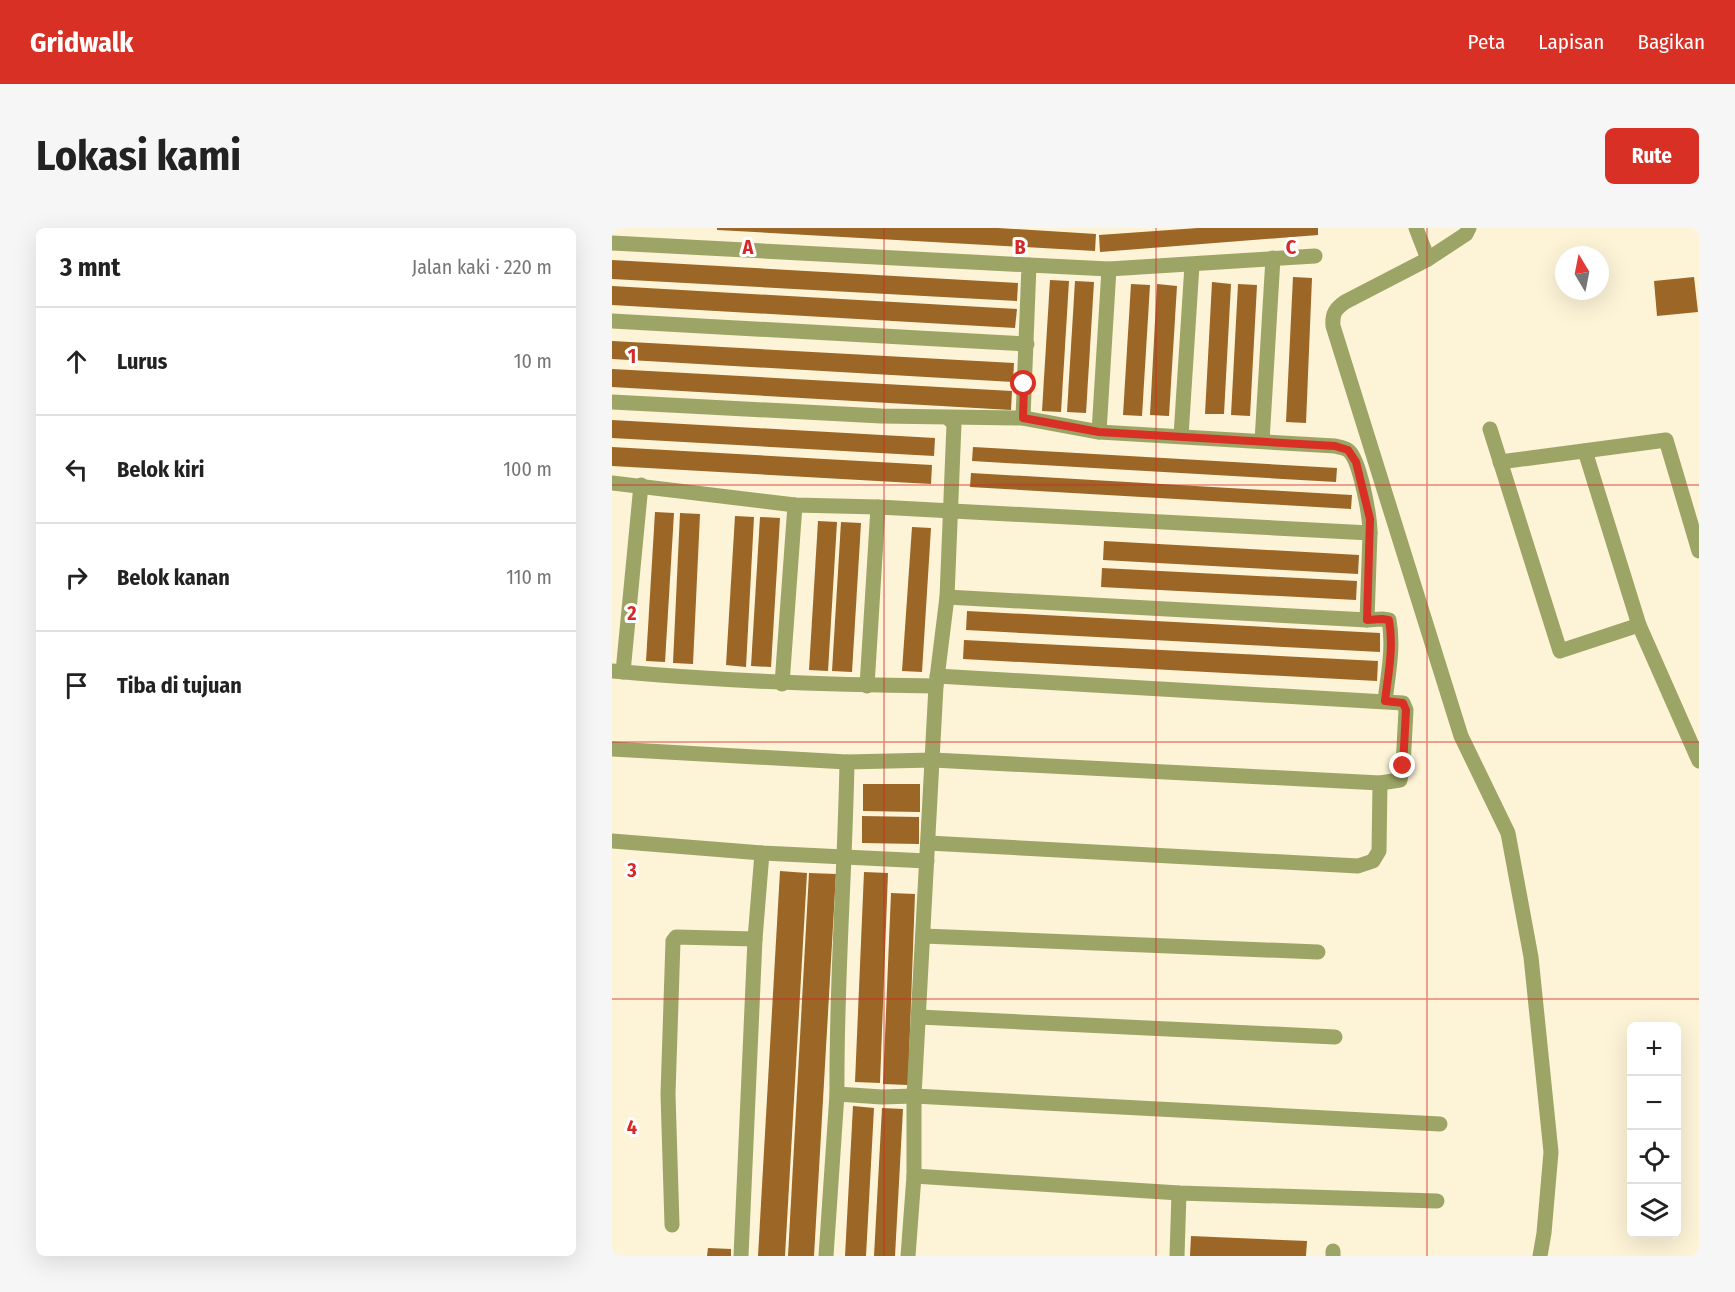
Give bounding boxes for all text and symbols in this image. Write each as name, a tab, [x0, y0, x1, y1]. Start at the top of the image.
text: Gridwalk	[30, 26, 134, 59]
text: Peta	[1468, 29, 1505, 55]
text: Lapisan	[1538, 29, 1604, 55]
text: Bagikan	[1637, 29, 1705, 55]
button: Rute	[1605, 128, 1699, 184]
text: Lokasi kami	[36, 131, 241, 181]
text: A	[742, 235, 755, 259]
text: B	[1014, 235, 1026, 259]
text: C	[1286, 235, 1297, 259]
north arrow	[1555, 246, 1609, 300]
text: 3 mnt	[60, 252, 120, 283]
text: Jalan kaki · 220 m	[412, 255, 552, 279]
text: 1	[628, 344, 636, 368]
icon: ahead	[60, 345, 93, 378]
text: Lurus	[117, 348, 167, 375]
text: 10 m	[514, 349, 552, 373]
route start	[1010, 370, 1036, 396]
icon: left	[60, 453, 93, 486]
text: Belok kiri	[117, 456, 205, 483]
text: 100 m	[503, 457, 552, 481]
icon: right	[60, 561, 93, 594]
text: Belok kanan	[117, 564, 230, 591]
text: 110 m	[506, 565, 552, 589]
text: 2	[626, 601, 637, 625]
icon: arrive	[60, 669, 93, 702]
text: Tiba di tujuan	[117, 672, 242, 699]
route end	[1389, 752, 1415, 778]
text: 3	[626, 858, 637, 882]
map controls	[1627, 1022, 1681, 1238]
button: +	[1627, 1022, 1681, 1076]
button: −	[1627, 1076, 1681, 1130]
text: 4	[627, 1115, 637, 1139]
button: locate	[1627, 1130, 1681, 1184]
button: layers	[1627, 1184, 1681, 1238]

